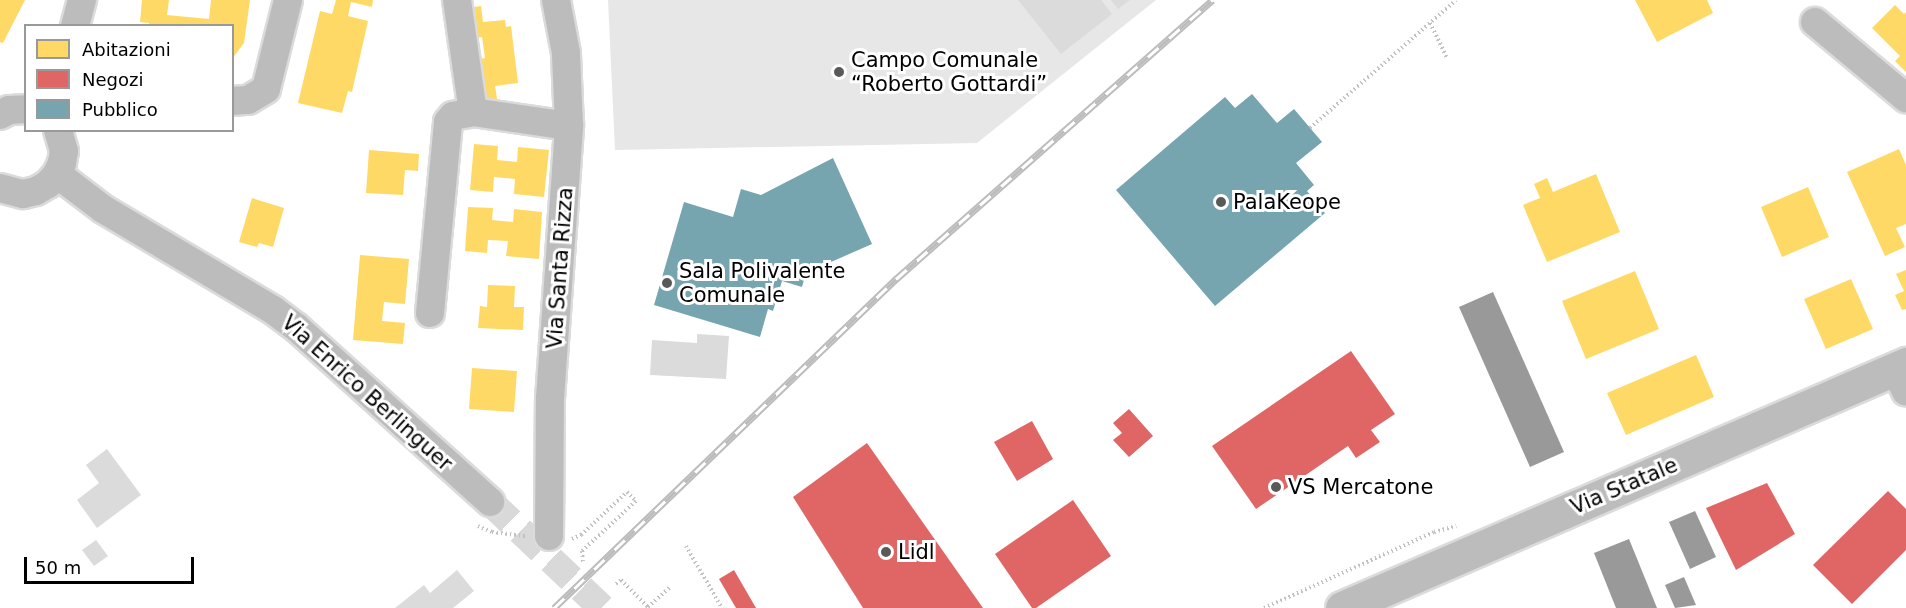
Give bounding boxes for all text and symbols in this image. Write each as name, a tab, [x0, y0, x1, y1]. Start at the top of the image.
legend	[24, 24, 234, 132]
text: Abitazioni	[82, 39, 171, 60]
place label: Campo Comunale “Roberto Gottardi”	[851, 47, 1047, 97]
marker: Campo Comunale “Roberto Gottardi”	[832, 65, 846, 79]
text: Negozi	[82, 69, 143, 90]
text: Pubblico	[82, 99, 158, 120]
street label: Via Santa Rizza	[542, 186, 578, 350]
place label: PalaKeope	[1233, 189, 1341, 215]
marker: PalaKeope	[1214, 195, 1228, 209]
place label: Sala Polivalente Comunale	[679, 258, 846, 308]
marker: Sala Polivalente Comunale	[660, 276, 674, 290]
street label: Via Enrico Berlinguer	[277, 310, 457, 476]
street label: Via Statale	[1567, 452, 1681, 520]
place label: VS Mercatone	[1288, 474, 1433, 500]
marker: VS Mercatone	[1269, 480, 1283, 494]
place label: Lidl	[898, 539, 935, 565]
scale bar	[27, 545, 196, 583]
marker: Lidl	[879, 545, 893, 559]
text: 50 m	[35, 557, 81, 578]

